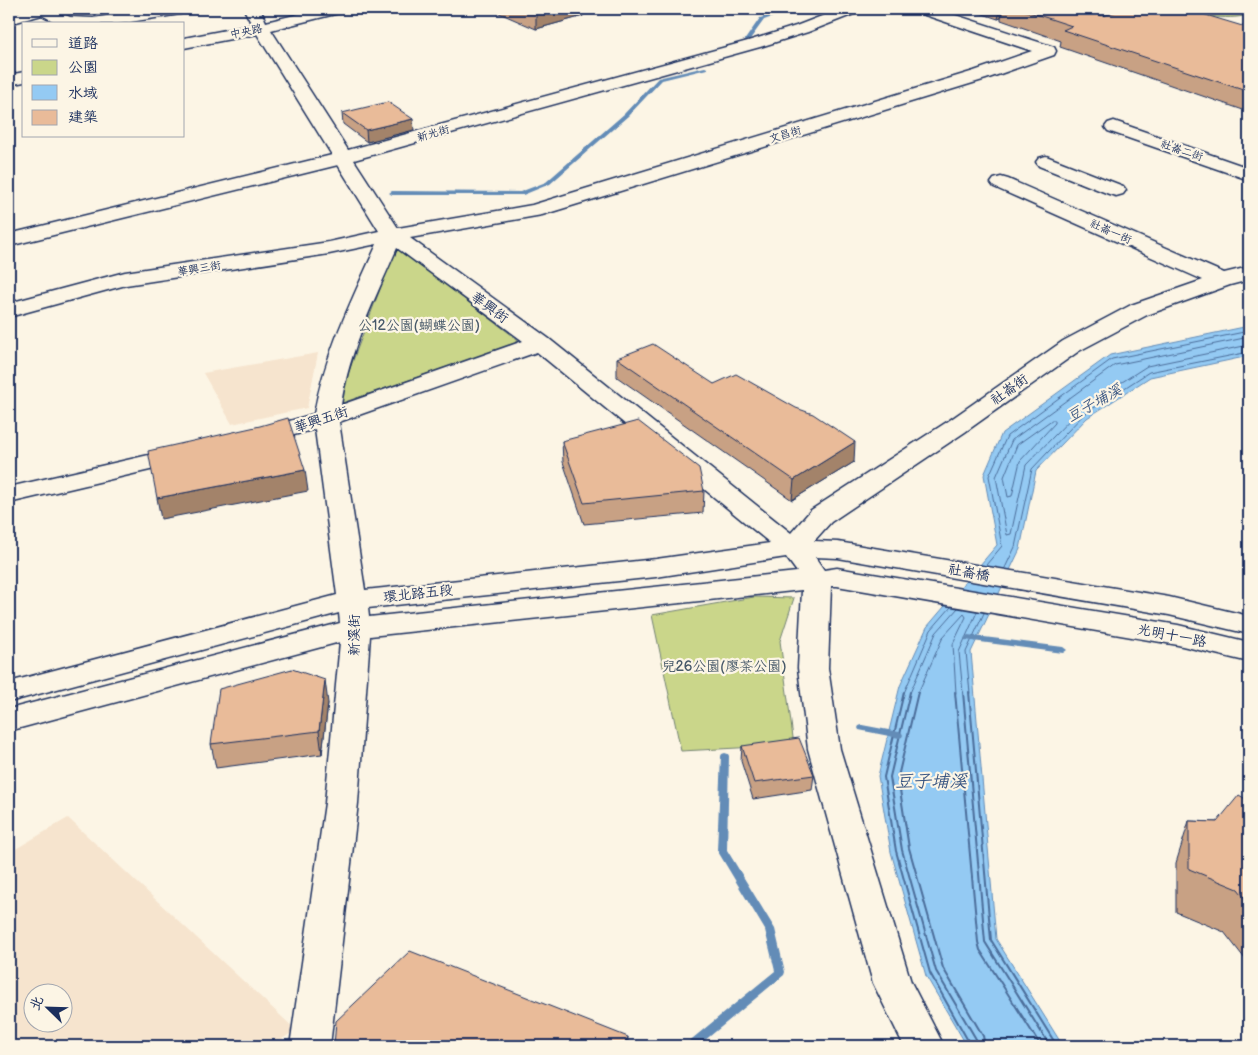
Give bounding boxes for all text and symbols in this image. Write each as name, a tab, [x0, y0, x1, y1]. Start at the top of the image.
legend	[22, 22, 185, 138]
street label: 中央路	[229, 22, 264, 41]
text: 道路	[68, 34, 98, 53]
text: 公園	[68, 58, 98, 77]
text: 水域	[68, 84, 98, 103]
text: 建築	[68, 108, 98, 127]
street label: 新光街	[415, 122, 452, 144]
street label: 文昌街	[767, 123, 804, 146]
street label: 社崙二街	[1159, 137, 1206, 164]
street label: 社崙一街	[1088, 217, 1134, 247]
street label: 華興三街	[176, 258, 223, 278]
street label: 華興街	[468, 288, 512, 327]
park label: 公12公園(蝴蝶公園)	[358, 317, 480, 334]
street label: 社崙街	[987, 370, 1031, 408]
water label: 豆子埔溪	[1063, 380, 1126, 426]
street label: 華興五街	[292, 403, 350, 436]
street label: 社崙橋	[947, 560, 991, 585]
street label: 環北路五段	[382, 581, 454, 606]
street label: 新溪街	[346, 614, 363, 656]
street label: 光明十一路	[1136, 620, 1208, 651]
park label: 兒26公園(廖茶公園)	[661, 658, 787, 675]
water label: 豆子埔溪	[895, 771, 968, 792]
north arrow	[22, 982, 72, 1032]
text: 北	[26, 993, 47, 1013]

